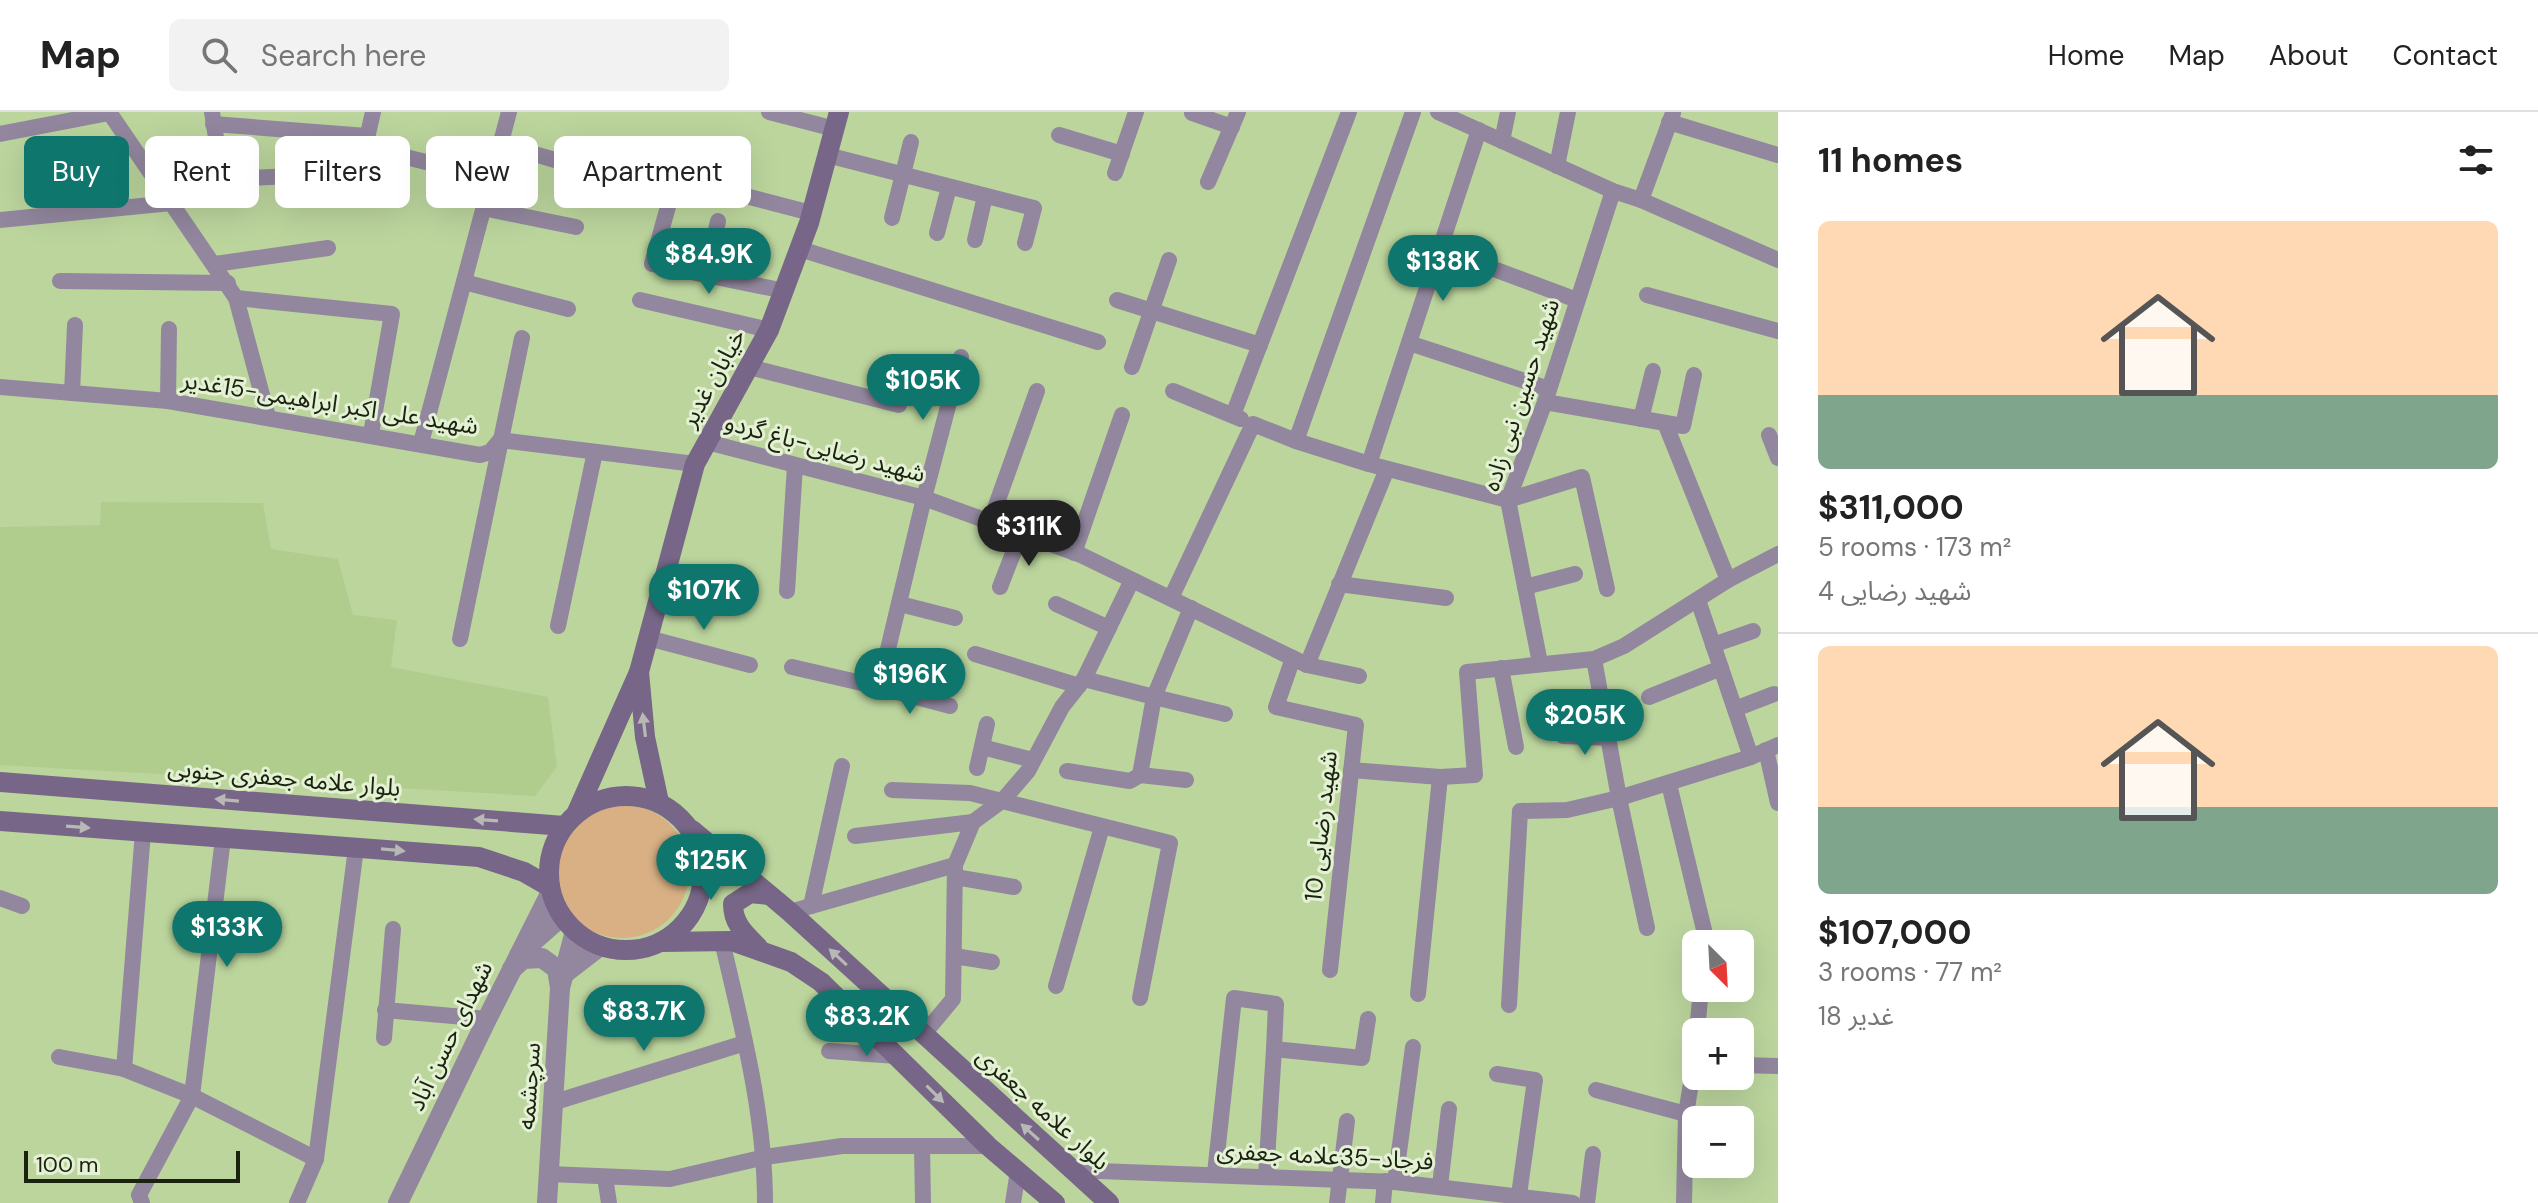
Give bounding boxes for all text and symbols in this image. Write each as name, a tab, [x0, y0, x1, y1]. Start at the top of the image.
search box	[169, 19, 729, 91]
text: Map	[40, 30, 121, 80]
icon: search	[197, 33, 241, 77]
text: Search here	[261, 36, 426, 75]
text: Home	[2048, 37, 2124, 74]
text: Map	[2168, 37, 2225, 74]
text: About	[2269, 37, 2348, 74]
text: Contact	[2392, 37, 2498, 74]
chip: Buy	[24, 136, 129, 208]
chip: Rent	[145, 136, 259, 208]
chip: Filters	[275, 136, 410, 208]
chip: New	[426, 136, 538, 208]
chip: Apartment	[554, 136, 751, 208]
text: 11 homes	[1818, 138, 1963, 183]
icon: filters	[2454, 138, 2498, 182]
pin: $84.9K	[644, 228, 774, 296]
pin: $138K	[1387, 235, 1499, 303]
text: $84.9K	[665, 237, 753, 271]
text: $138K	[1406, 244, 1480, 278]
icon: home	[2086, 273, 2230, 417]
street label: شهید حسین نبی زاده	[1475, 295, 1566, 495]
street label: خیابان غدیر	[672, 323, 752, 433]
pin: $105K	[867, 354, 979, 422]
text: $105K	[885, 363, 961, 397]
street label: شهید علی اکبر ابراهیمی-15غدیر	[179, 364, 481, 441]
street label: شهید رضایی-باغ گردو	[721, 406, 929, 491]
text: $311,000	[1818, 485, 1964, 530]
pin: $311K	[973, 500, 1085, 568]
text: $311K	[995, 509, 1063, 543]
text: 5 rooms · 173 m²	[1818, 530, 2011, 564]
pin: $107K	[648, 564, 760, 632]
text: $107K	[667, 573, 741, 607]
text: شهید رضایی 4	[1818, 574, 1971, 608]
pin: $196K	[854, 648, 966, 716]
text: $196K	[872, 657, 948, 691]
pin: $205K	[1529, 689, 1641, 757]
text: $205K	[1544, 698, 1626, 732]
icon: home	[2086, 698, 2230, 842]
one-way arrow	[638, 712, 651, 737]
street label: شهید رضایی 10	[1297, 749, 1344, 903]
street label: بلوار علامه جعفری جنوبی	[166, 752, 402, 803]
one-way arrow	[214, 793, 239, 806]
one-way arrow	[473, 813, 498, 826]
one-way arrow	[66, 821, 91, 834]
pin: $125K	[655, 834, 767, 902]
text: $125K	[674, 843, 748, 877]
one-way arrow	[381, 844, 406, 857]
pin: $133K	[171, 901, 283, 969]
text: $133K	[190, 910, 264, 944]
text: $107,000	[1818, 910, 1971, 955]
north arrow	[1682, 930, 1754, 1002]
map controls	[1682, 930, 1754, 1178]
one-way arrow	[829, 949, 848, 967]
text: 3 rooms · 77 m²	[1818, 955, 2002, 989]
street label: شهدای حسن آباد	[400, 956, 499, 1116]
pin: $83.7K	[579, 985, 709, 1053]
pin: $83.2K	[802, 990, 932, 1058]
text: $83.7K	[602, 994, 686, 1028]
text: $83.2K	[824, 999, 910, 1033]
text: غدیر 18	[1818, 999, 1894, 1033]
button: +	[1682, 1018, 1754, 1090]
street label: بلوار علامه جعفری	[970, 1040, 1117, 1177]
street label: سرچشمه	[510, 1041, 547, 1131]
one-way arrow	[925, 1085, 944, 1103]
button: −	[1682, 1106, 1754, 1178]
one-way arrow	[1021, 1124, 1041, 1141]
street label: فرجاد-35علامه جعفری	[1216, 1134, 1434, 1177]
scale bar	[24, 1147, 240, 1183]
text: 100 m	[36, 1150, 98, 1179]

